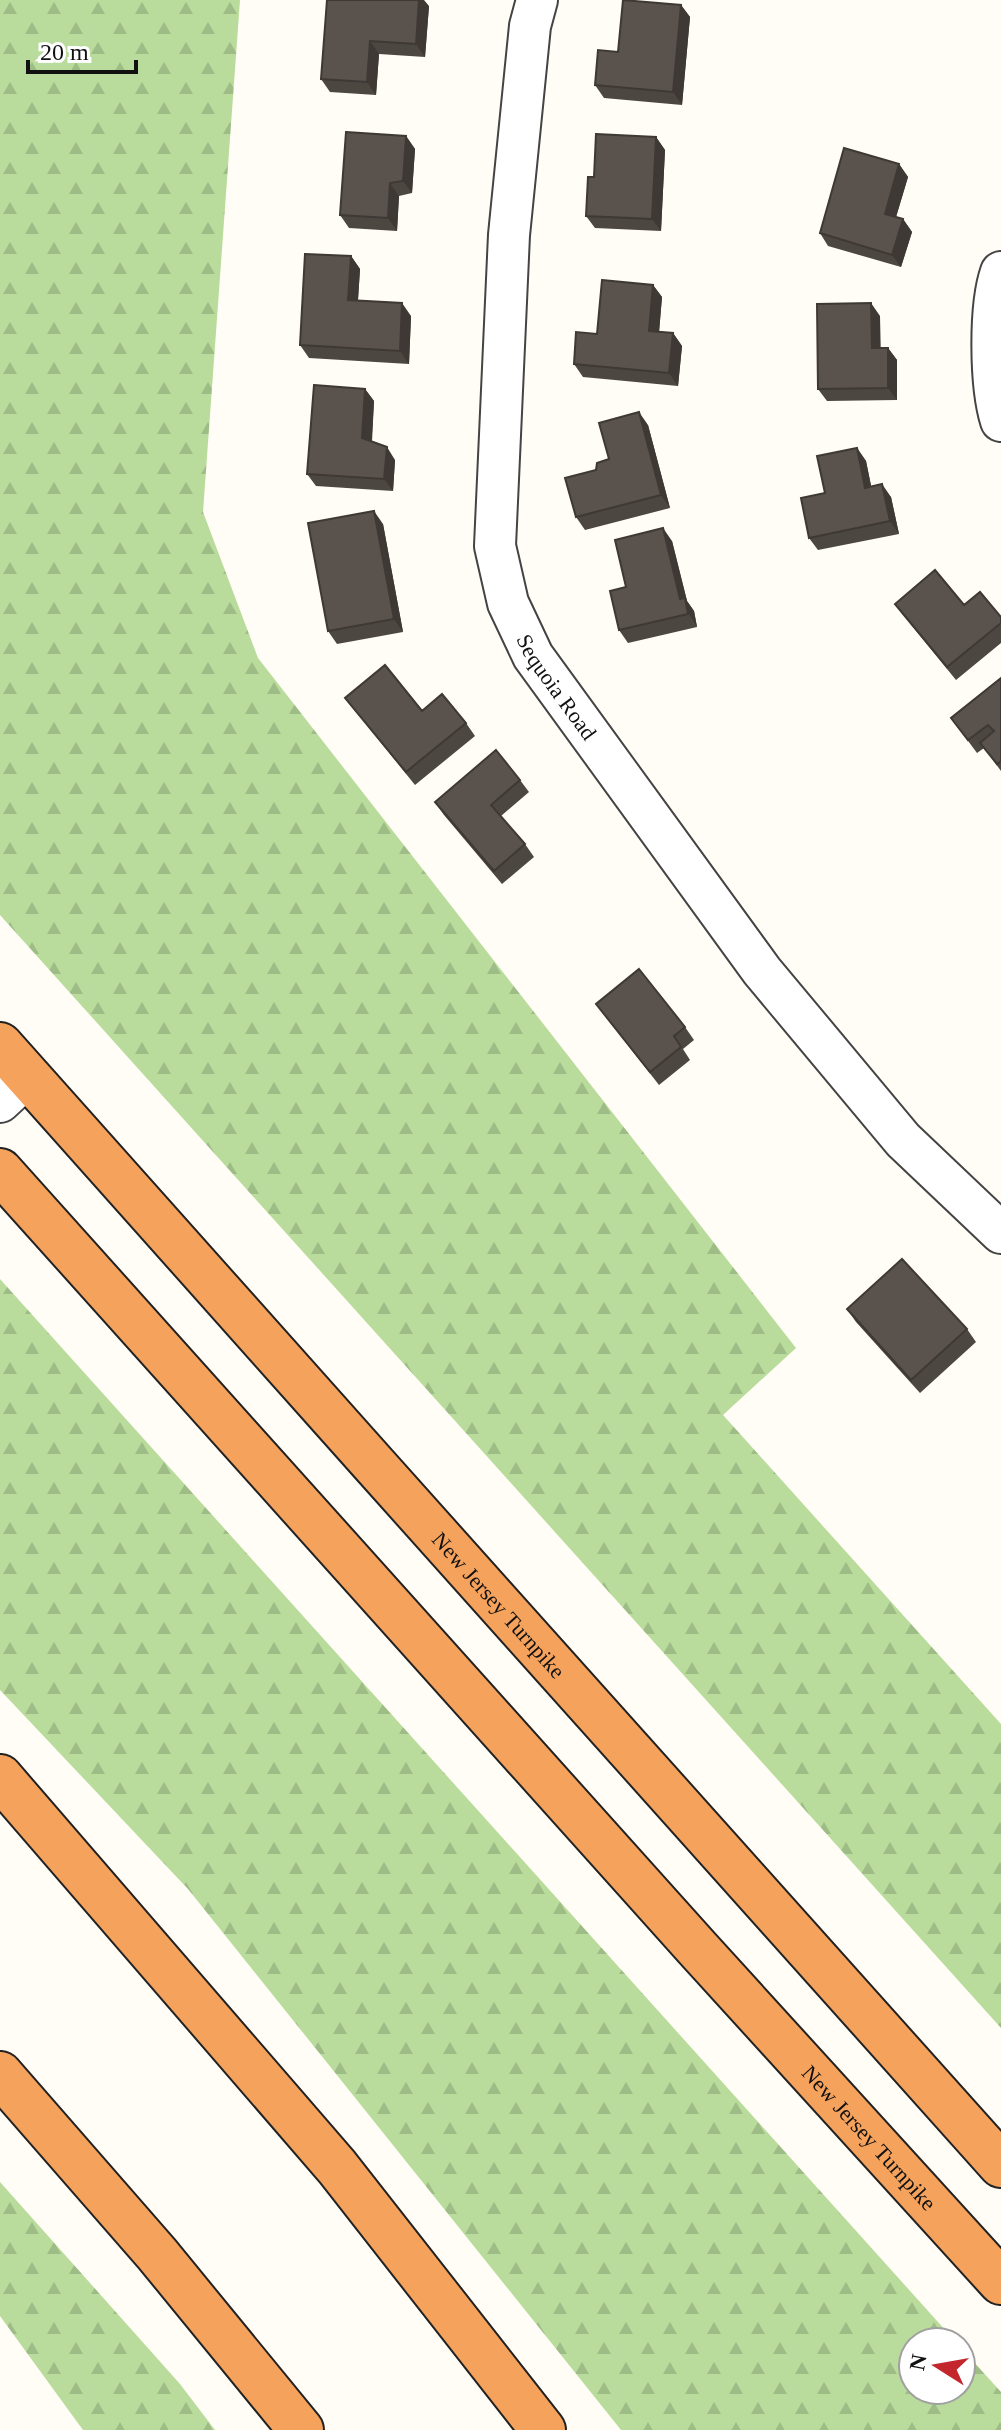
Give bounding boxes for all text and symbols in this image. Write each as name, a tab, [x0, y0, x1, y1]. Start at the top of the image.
scale bar	[28, 24, 136, 74]
text: 20 m	[40, 39, 89, 65]
street label: Sequoia Road	[512, 630, 602, 745]
street label: New Jersey Turnpike	[427, 1527, 570, 1683]
street label: New Jersey Turnpike	[797, 2060, 941, 2215]
north arrow	[897, 2326, 977, 2406]
text: N	[904, 2352, 932, 2372]

